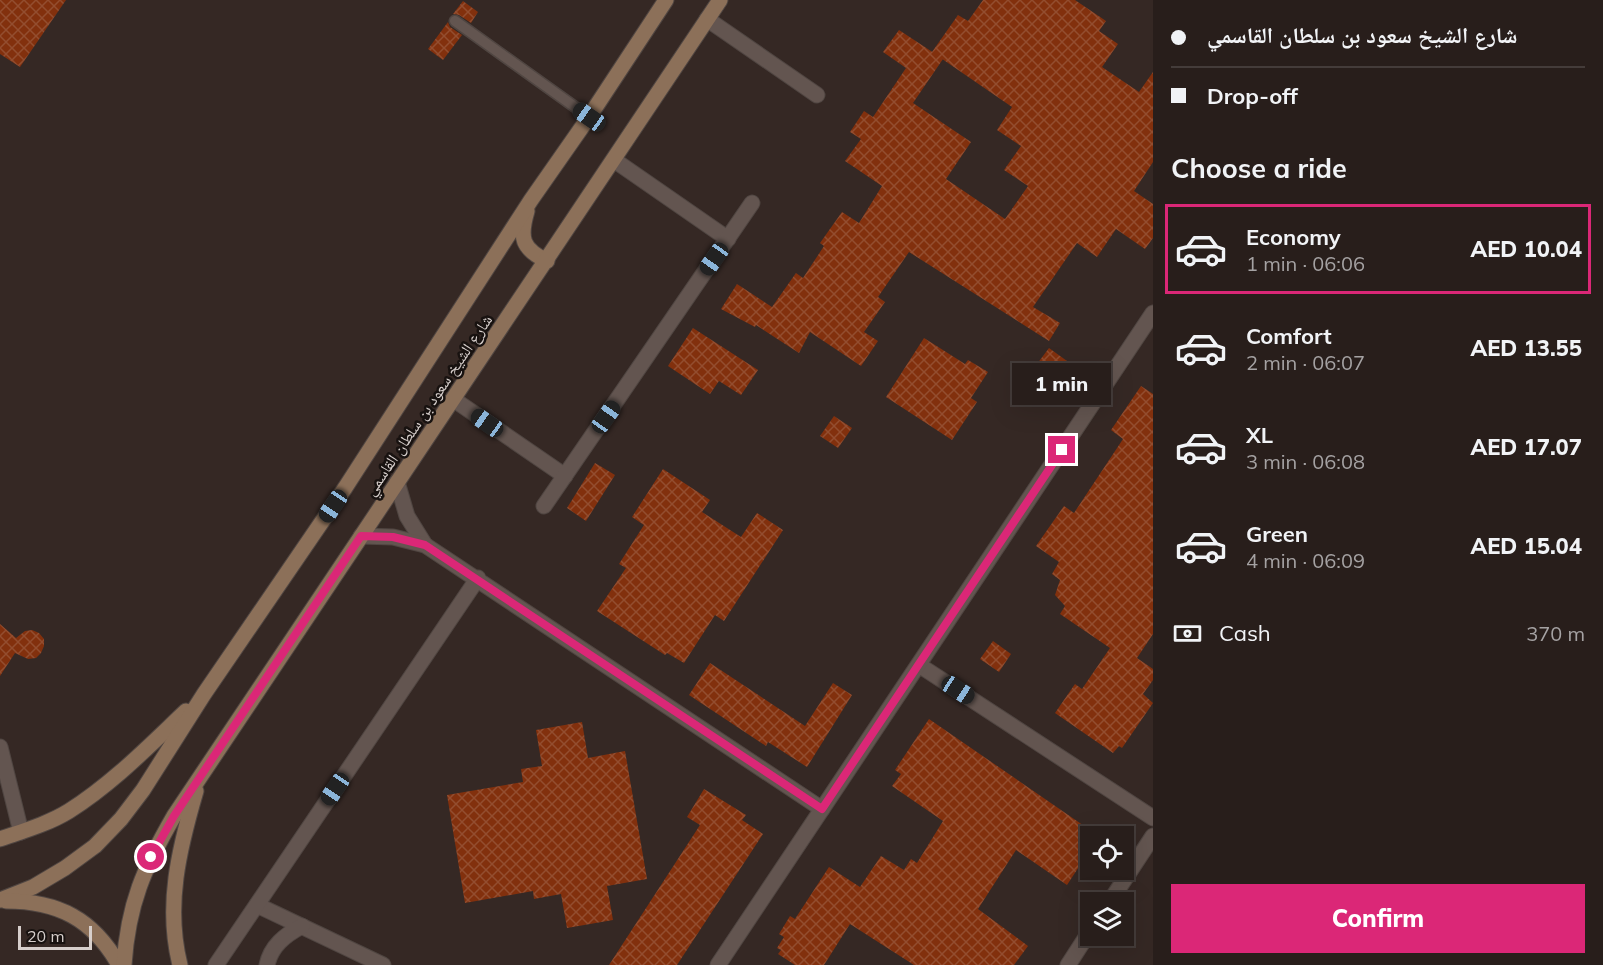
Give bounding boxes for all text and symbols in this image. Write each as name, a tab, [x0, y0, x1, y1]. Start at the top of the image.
text: شارع الشيخ سعود بن سلطان القاسمي	[1207, 21, 1518, 49]
text: Drop-off	[1207, 82, 1298, 110]
car	[569, 99, 609, 135]
text: Choose a ride	[1171, 151, 1347, 185]
icon: car	[1174, 222, 1228, 276]
text: Economy	[1246, 223, 1341, 251]
text: AED 10.04	[1470, 235, 1582, 263]
car	[696, 239, 732, 279]
text: 1 min · 06:06	[1246, 251, 1365, 276]
street label: شارع الشيخ سعود بن سلطان القاسمي	[360, 311, 499, 501]
icon: car	[1174, 321, 1228, 375]
text: Comfort	[1246, 322, 1332, 350]
text: AED 13.55	[1470, 334, 1582, 362]
text: 2 min · 06:07	[1246, 350, 1365, 375]
callout: 1 min	[1012, 363, 1112, 405]
text: 1 min	[1035, 371, 1088, 396]
car	[588, 397, 624, 437]
car	[467, 405, 507, 441]
icon: car	[1174, 420, 1228, 474]
text: XL	[1246, 421, 1273, 449]
text: AED 17.07	[1470, 433, 1582, 461]
route end	[1048, 436, 1075, 463]
text: 3 min · 06:08	[1246, 449, 1365, 474]
car	[315, 486, 351, 526]
icon: car	[1174, 519, 1228, 573]
text: Green	[1246, 520, 1308, 548]
text: AED 15.04	[1470, 532, 1582, 560]
text: 4 min · 06:09	[1246, 548, 1365, 573]
icon: cash	[1171, 617, 1204, 650]
text: Cash	[1219, 619, 1271, 647]
text: 370 m	[1526, 621, 1585, 646]
car	[938, 673, 978, 707]
car	[317, 769, 353, 809]
map controls	[1080, 826, 1134, 946]
button: locate	[1080, 826, 1134, 880]
route start	[137, 843, 164, 870]
button: Confirm	[1171, 884, 1585, 953]
button: layers	[1080, 892, 1134, 946]
scale bar	[18, 923, 92, 950]
text: 20 m	[27, 926, 64, 946]

